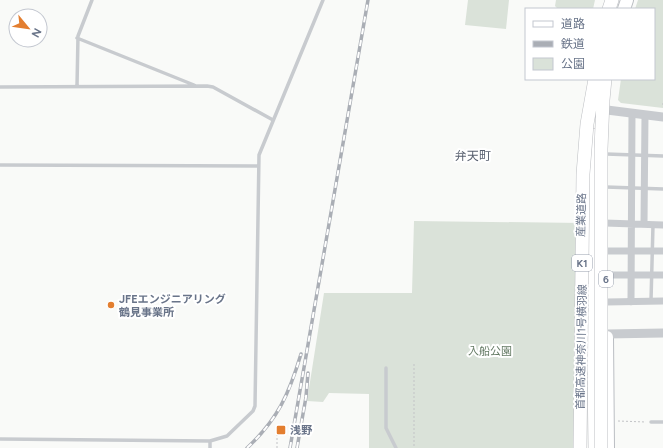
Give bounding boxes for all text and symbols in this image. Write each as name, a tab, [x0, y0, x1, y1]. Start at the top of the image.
north arrow	[8, 8, 48, 48]
legend	[525, 8, 655, 80]
text: 道路	[561, 17, 585, 31]
text: N	[29, 26, 44, 39]
text: 鉄道	[561, 37, 585, 51]
text: 公園	[561, 57, 585, 71]
district label: 弁天町	[455, 149, 491, 163]
street label: 産業道路	[575, 193, 588, 237]
road number: K1	[572, 255, 592, 271]
road number: 6	[599, 271, 613, 287]
street label: 首都高速神奈川1号横羽線	[574, 284, 589, 410]
place label: JFEエンジニアリング 鶴見事業所	[118, 293, 226, 319]
marker: JFEエンジニアリング 鶴見事業所	[106, 300, 116, 310]
park label: 入船公園	[468, 345, 512, 358]
marker: 浅野	[275, 424, 287, 436]
place label: 浅野	[290, 424, 313, 437]

